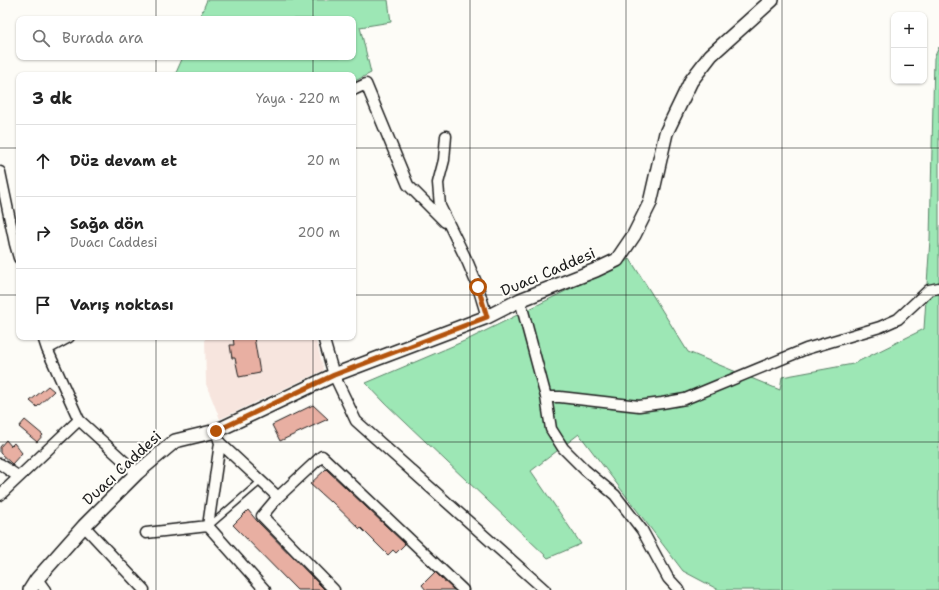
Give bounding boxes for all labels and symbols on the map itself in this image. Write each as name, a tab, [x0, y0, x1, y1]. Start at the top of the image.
street label: Duacı Caddesi	[498, 243, 598, 301]
route start	[469, 278, 487, 296]
route end	[207, 422, 225, 440]
street label: Duacı Caddesi	[78, 426, 166, 510]

